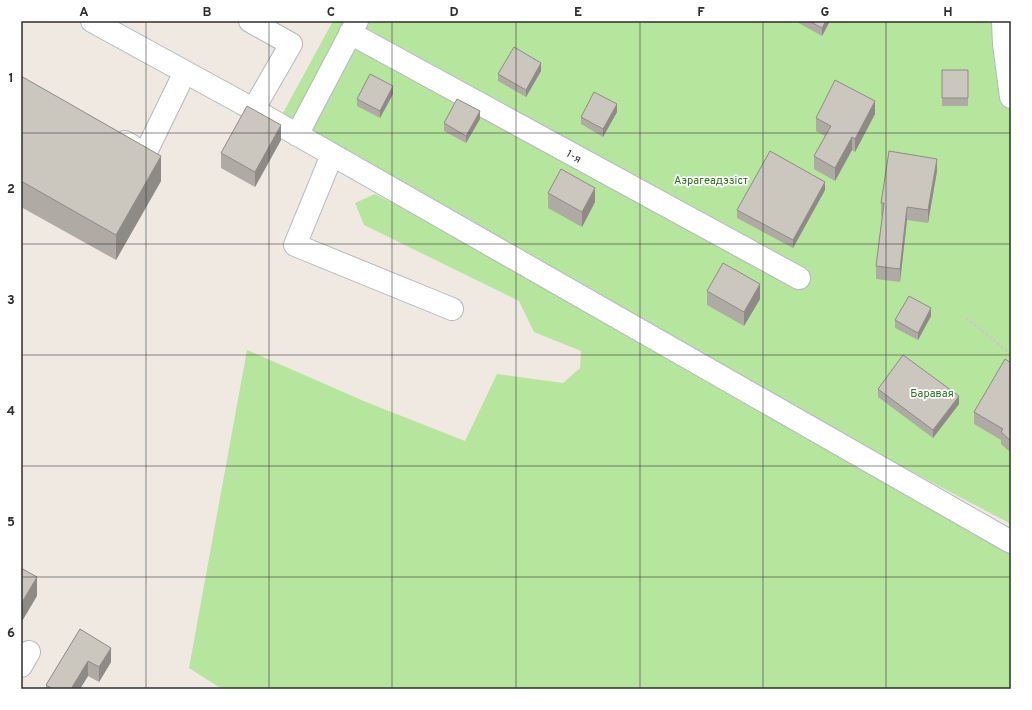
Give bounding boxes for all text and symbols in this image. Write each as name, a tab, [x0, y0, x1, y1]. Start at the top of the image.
text: A	[79, 5, 89, 21]
text: B	[203, 5, 212, 21]
text: C	[327, 5, 335, 21]
text: D	[449, 5, 459, 21]
text: E	[574, 5, 582, 21]
text: F	[697, 5, 705, 21]
text: G	[821, 5, 830, 21]
text: H	[943, 5, 953, 21]
text: 1	[8, 71, 14, 87]
street label: 1-я	[564, 147, 583, 167]
park label: Аэрагеадэзіст	[674, 174, 748, 188]
text: 2	[7, 182, 15, 198]
text: 3	[7, 293, 15, 309]
park label: Баравая	[910, 387, 954, 401]
text: 4	[7, 404, 15, 420]
text: 5	[7, 515, 15, 531]
text: 6	[7, 626, 15, 642]

